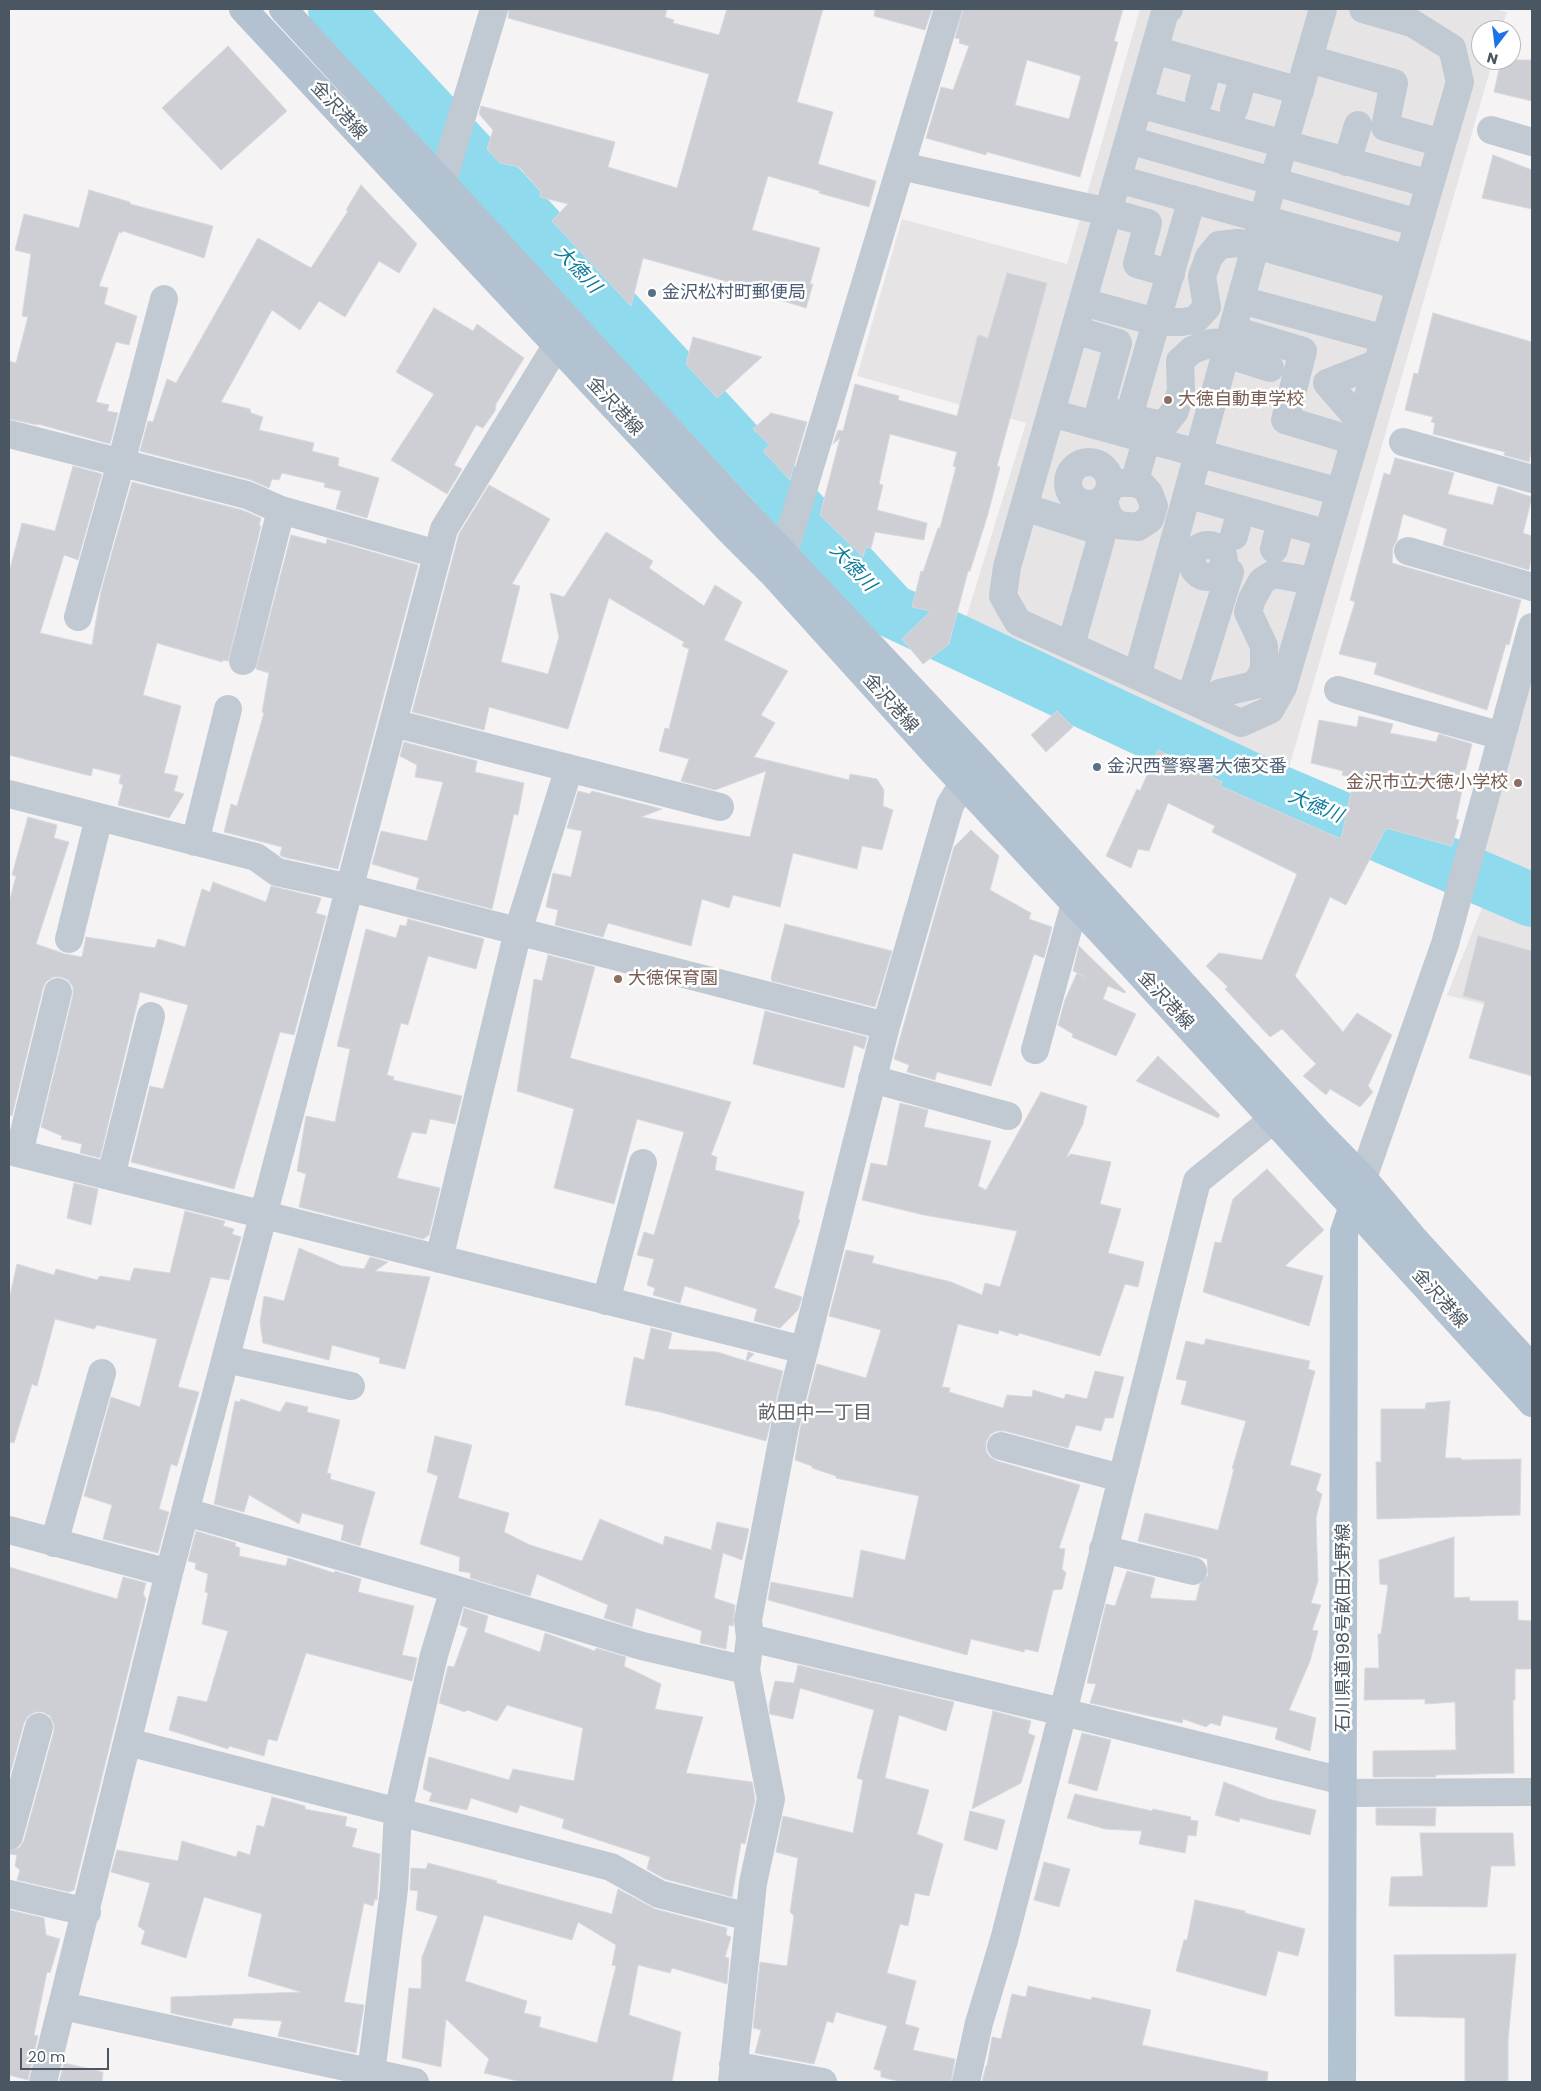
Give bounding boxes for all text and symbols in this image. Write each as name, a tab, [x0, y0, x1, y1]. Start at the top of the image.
north arrow	[1471, 20, 1521, 70]
text: N	[1485, 48, 1500, 70]
street label: 金沢港線	[306, 77, 370, 145]
water label: 大徳川	[549, 241, 605, 299]
place label: 金沢松村町郵便局	[662, 282, 806, 304]
marker: 金沢松村町郵便局	[646, 287, 658, 299]
street label: 金沢港線	[582, 373, 646, 441]
place label: 大徳自動車学校	[1178, 389, 1304, 411]
marker: 大徳自動車学校	[1162, 394, 1174, 406]
water label: 大徳川	[824, 539, 880, 597]
street label: 金沢港線	[858, 670, 922, 738]
place label: 金沢西警察署大徳交番	[1107, 756, 1287, 778]
marker: 金沢西警察署大徳交番	[1091, 761, 1103, 773]
place label: 金沢市立大徳小学校	[1346, 772, 1508, 794]
marker: 金沢市立大徳小学校	[1512, 777, 1524, 789]
water label: 大徳川	[1284, 785, 1346, 829]
street label: 金沢港線	[1133, 967, 1197, 1035]
place label: 大徳保育園	[628, 968, 718, 990]
marker: 大徳保育園	[612, 973, 624, 985]
street label: 金沢港線	[1407, 1265, 1471, 1333]
district label: 畝田中一丁目	[758, 1403, 872, 1425]
street label: 石川県道198号畝田大野線	[1333, 1524, 1355, 1732]
scale bar	[22, 2038, 111, 2070]
text: 20 m	[28, 2046, 66, 2067]

